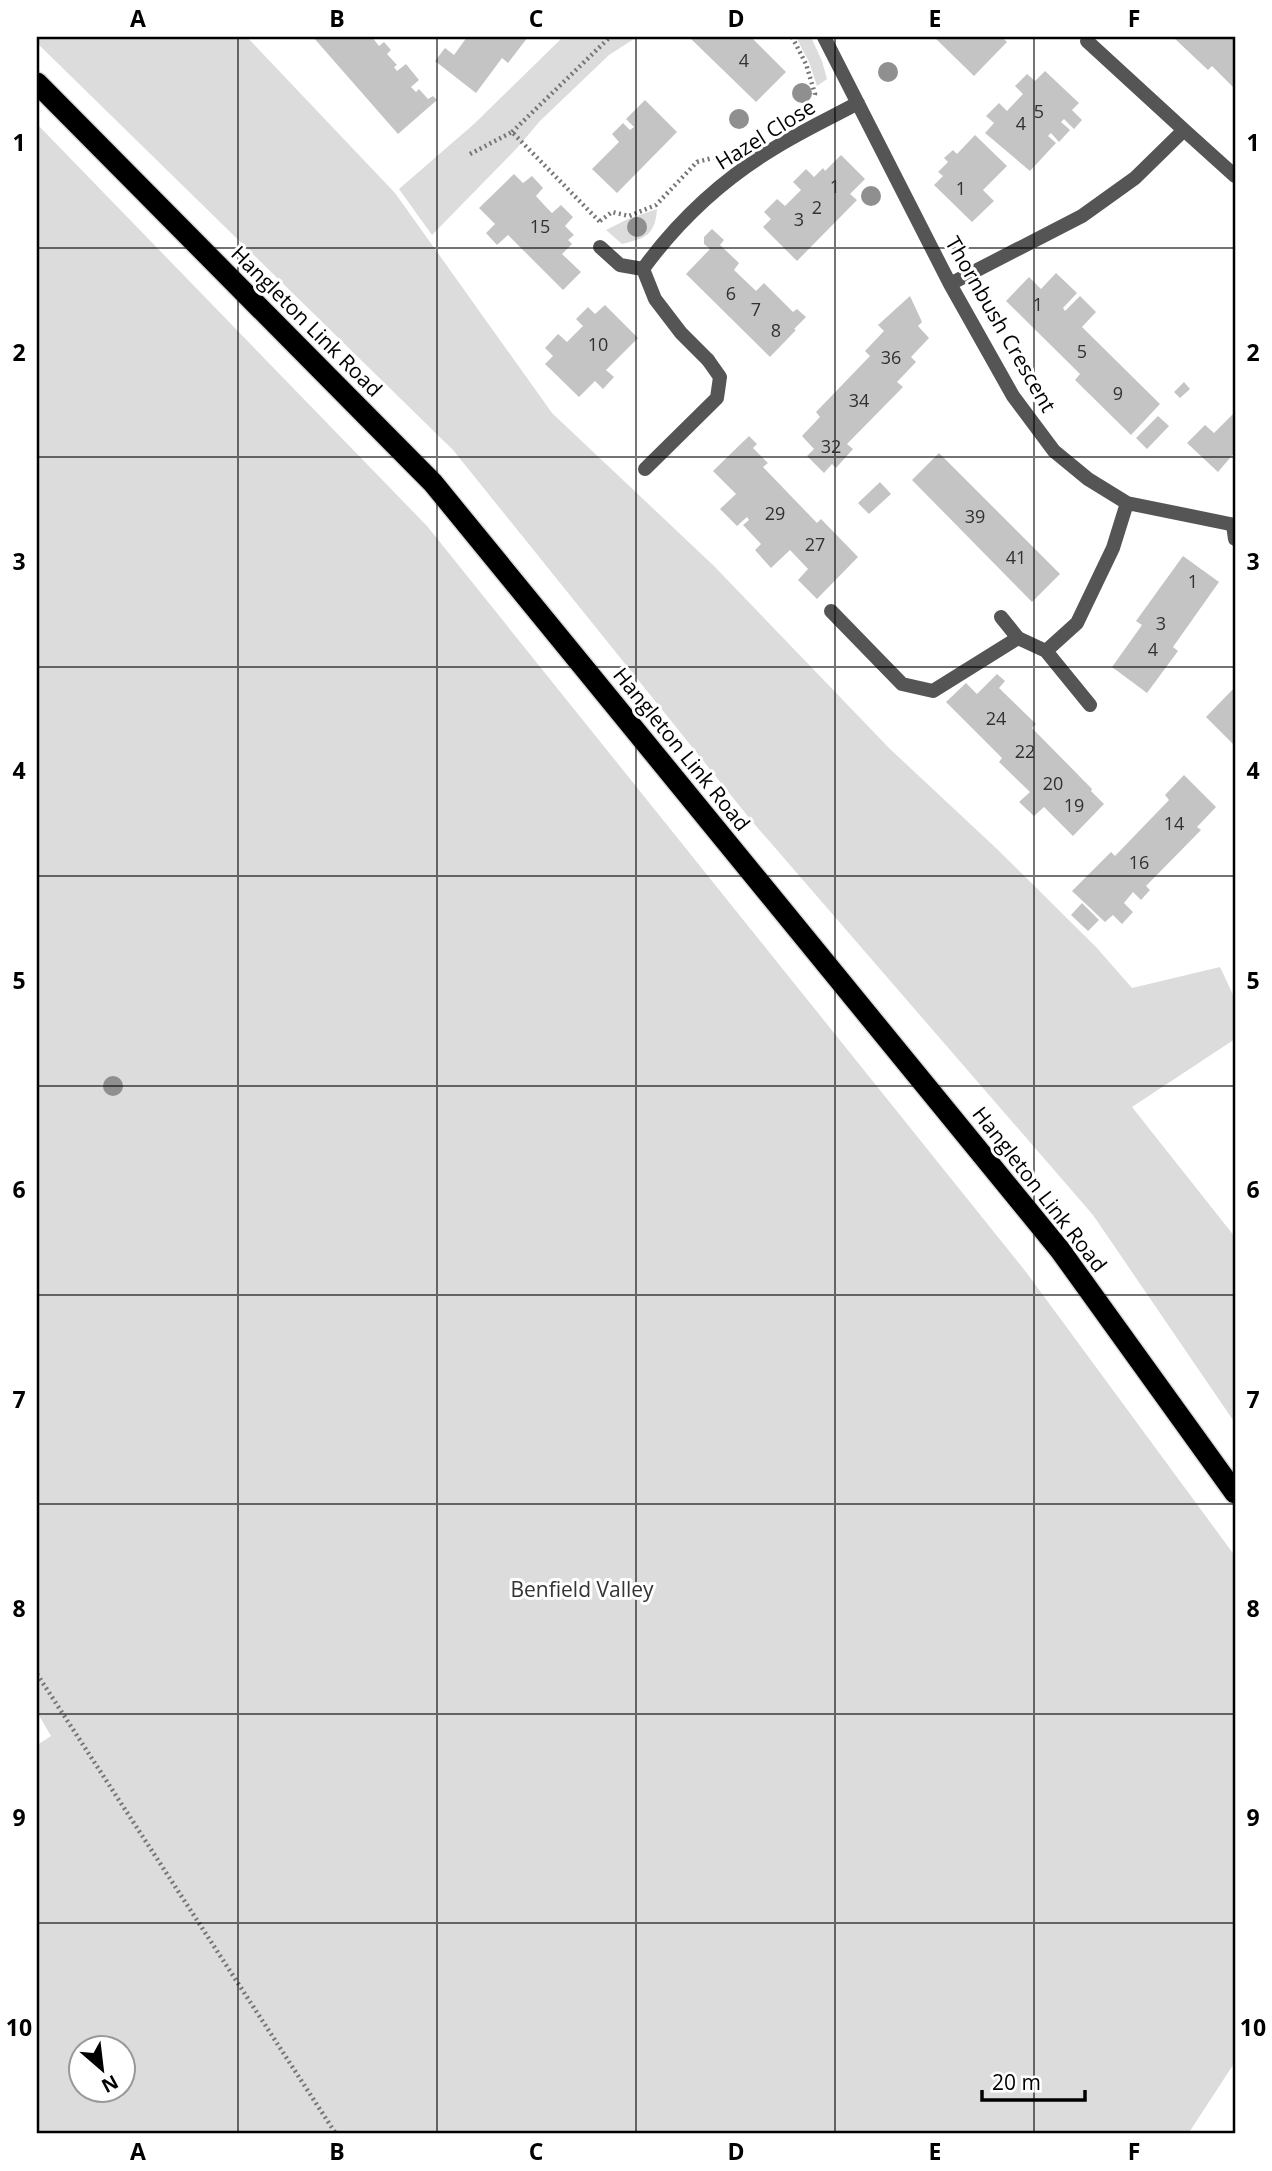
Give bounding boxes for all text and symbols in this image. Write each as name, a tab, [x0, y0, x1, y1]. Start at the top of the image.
text: A	[130, 2, 146, 34]
text: B	[329, 2, 345, 34]
text: C	[529, 2, 543, 34]
text: D	[727, 2, 745, 34]
text: E	[929, 2, 941, 34]
text: F	[1128, 2, 1140, 34]
house number: 4	[739, 48, 749, 72]
street label: Hazel Close	[710, 92, 820, 176]
house number: 5	[1034, 99, 1044, 123]
house number: 4	[1016, 111, 1026, 135]
text: 1	[12, 126, 26, 158]
text: 1	[1246, 126, 1260, 158]
house number: 1	[830, 174, 840, 198]
house number: 1	[956, 176, 966, 200]
house number: 2	[812, 195, 822, 219]
house number: 3	[794, 207, 804, 231]
house number: 15	[530, 214, 550, 238]
street label: Thornbush Crescent	[939, 231, 1063, 417]
street label: Hangleton Link Road	[225, 239, 389, 403]
house number: 6	[726, 281, 736, 305]
house number: 1	[1033, 292, 1043, 316]
house number: 7	[751, 297, 761, 321]
house number: 8	[771, 318, 781, 342]
house number: 10	[588, 332, 608, 356]
text: 2	[12, 336, 26, 368]
text: 2	[1246, 336, 1260, 368]
house number: 5	[1077, 339, 1087, 363]
house number: 36	[881, 345, 901, 369]
house number: 9	[1113, 381, 1123, 405]
house number: 34	[849, 388, 869, 412]
house number: 32	[821, 434, 841, 458]
house number: 29	[765, 501, 785, 525]
house number: 39	[965, 504, 985, 528]
house number: 27	[805, 532, 825, 556]
text: 3	[12, 545, 26, 577]
house number: 41	[1006, 545, 1026, 569]
text: 3	[1246, 545, 1260, 577]
house number: 1	[1188, 569, 1198, 593]
house number: 3	[1156, 611, 1166, 635]
house number: 4	[1148, 637, 1158, 661]
street label: Hangleton Link Road	[607, 661, 757, 837]
house number: 24	[986, 706, 1006, 730]
house number: 22	[1015, 739, 1035, 763]
text: 4	[12, 754, 26, 786]
text: 4	[1246, 754, 1260, 786]
house number: 20	[1043, 771, 1063, 795]
house number: 19	[1064, 793, 1084, 817]
house number: 14	[1164, 811, 1184, 835]
house number: 16	[1129, 850, 1149, 874]
text: 5	[12, 964, 26, 996]
text: 5	[1246, 964, 1260, 996]
street label: Hangleton Link Road	[967, 1101, 1113, 1277]
text: 6	[12, 1173, 26, 1205]
text: 6	[1246, 1173, 1260, 1205]
text: 7	[12, 1383, 26, 1415]
text: 7	[1246, 1383, 1260, 1415]
park label: Benfield Valley	[510, 1575, 654, 1603]
text: 8	[12, 1592, 26, 1624]
text: 8	[1246, 1592, 1260, 1624]
text: 9	[12, 1801, 26, 1833]
text: 9	[1246, 1801, 1260, 1833]
text: 10	[6, 2011, 32, 2043]
text: 10	[1240, 2011, 1266, 2043]
north arrow	[66, 2035, 136, 2104]
scale bar	[982, 2059, 1085, 2103]
text: 20 m	[992, 2068, 1041, 2096]
text: N	[97, 2069, 123, 2099]
text: A	[130, 2135, 146, 2167]
text: B	[329, 2135, 345, 2167]
text: C	[529, 2135, 543, 2167]
text: D	[727, 2135, 745, 2167]
text: E	[929, 2135, 941, 2167]
text: F	[1128, 2135, 1140, 2167]

